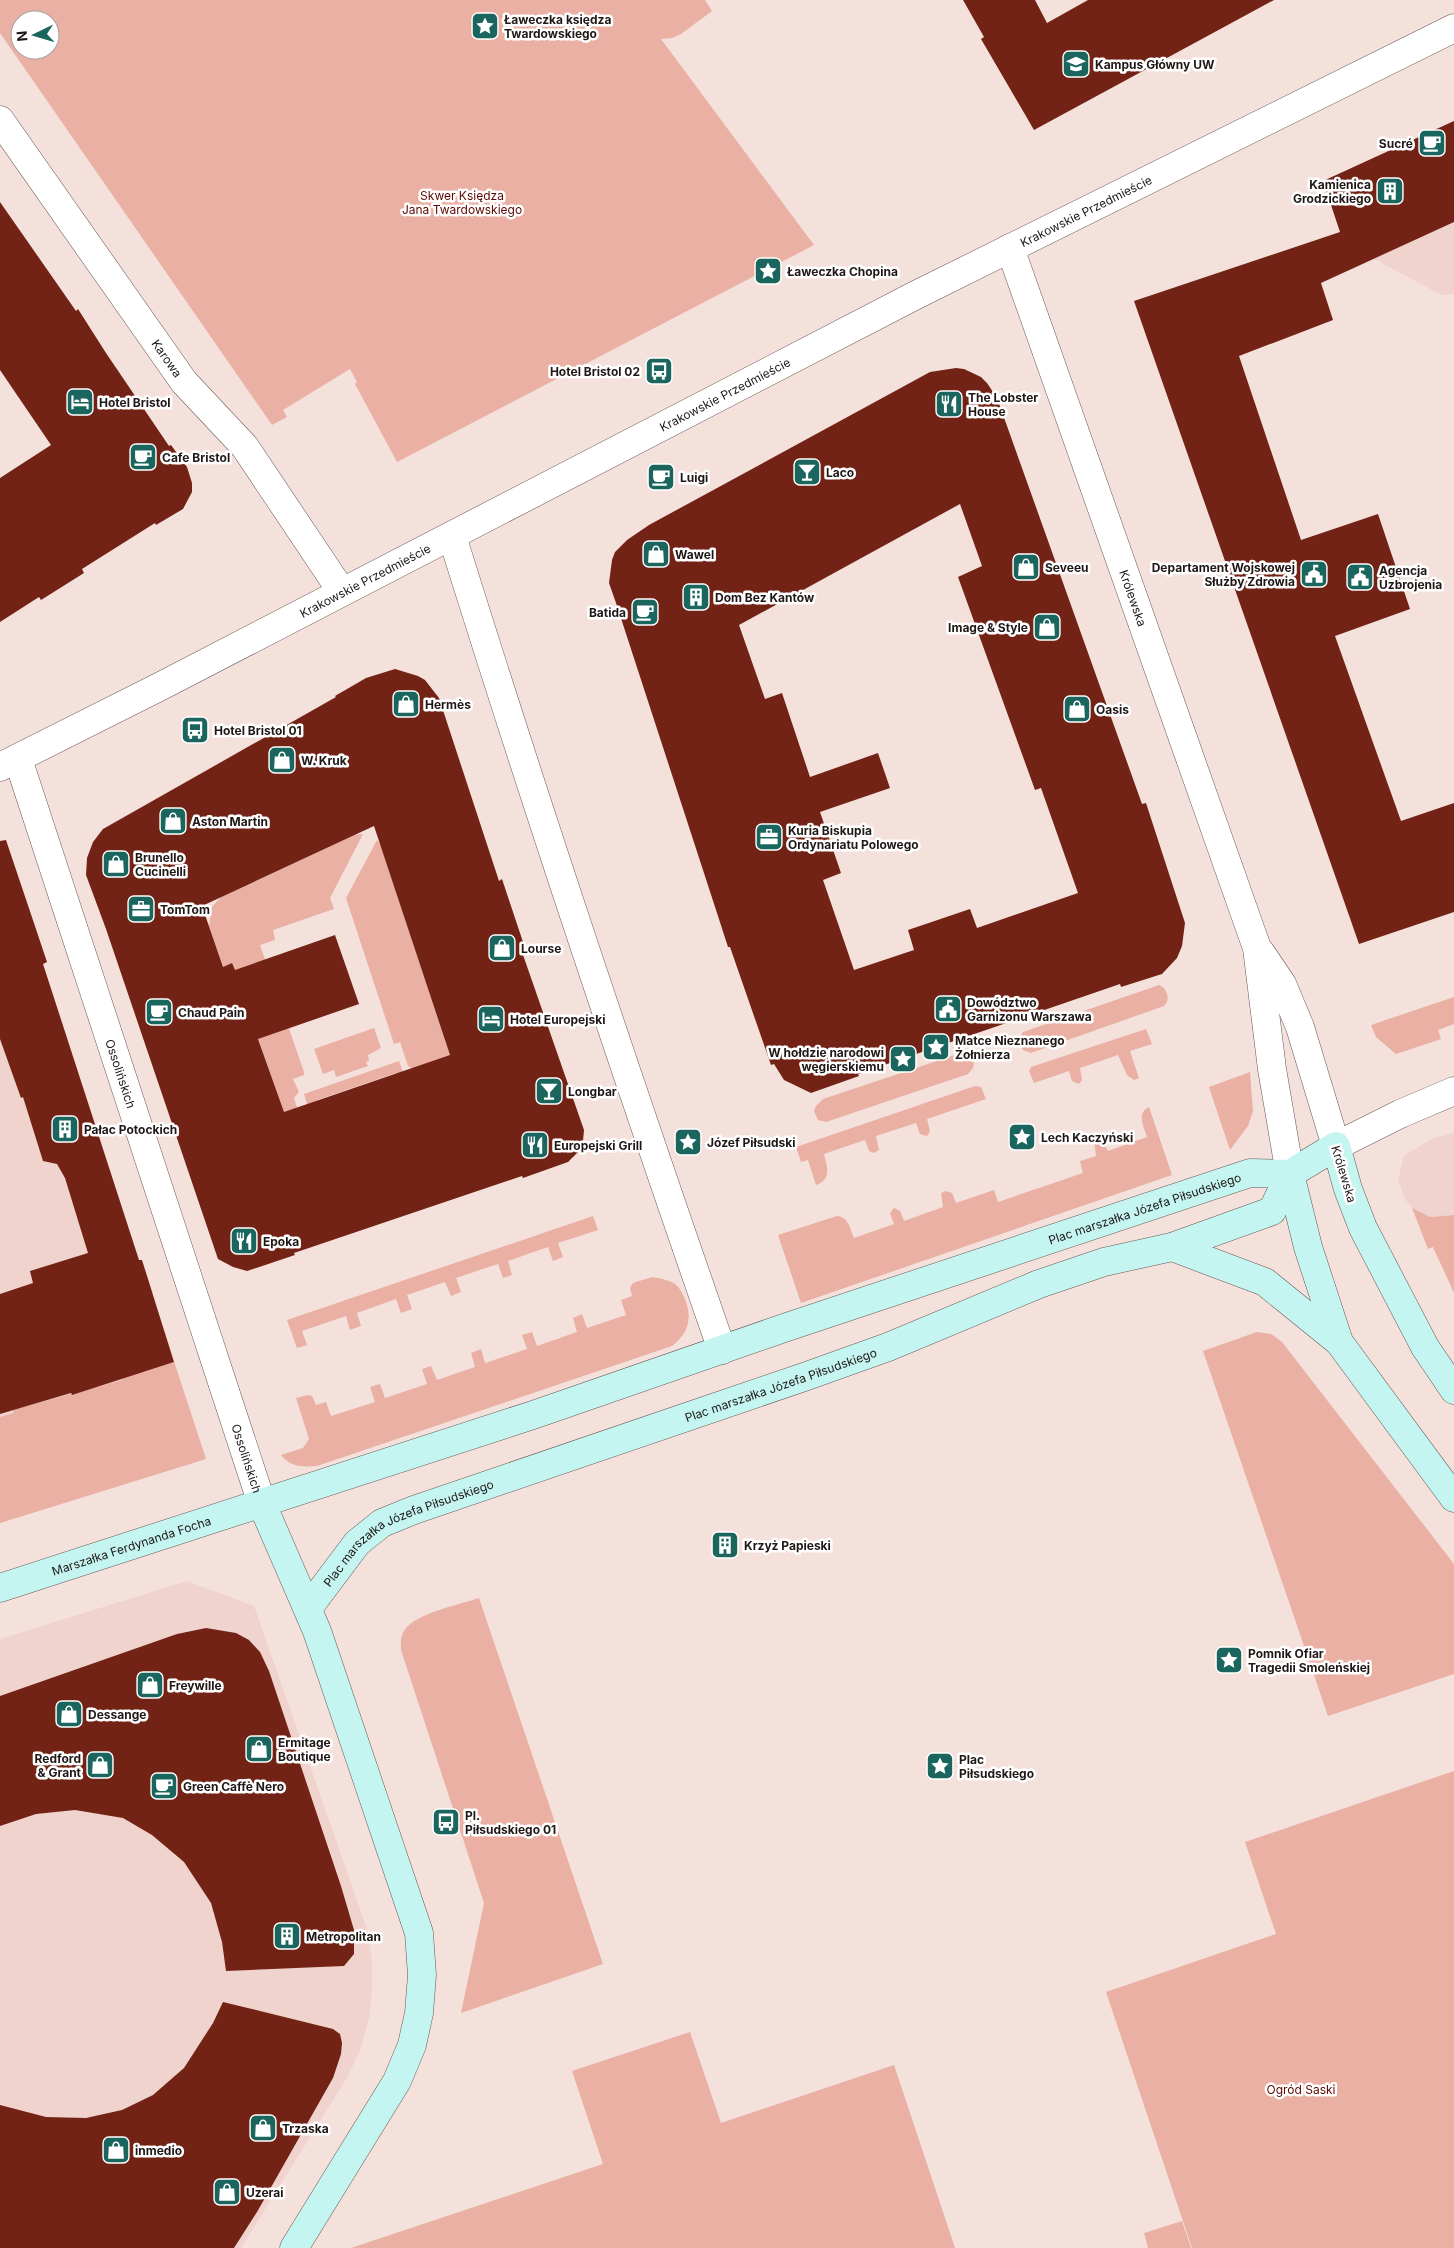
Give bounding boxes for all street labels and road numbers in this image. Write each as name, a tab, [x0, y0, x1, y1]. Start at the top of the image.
street label: Krakowskie Przedmieście	[1017, 172, 1154, 250]
street label: Karowa	[149, 336, 186, 380]
street label: Krakowskie Przedmieście	[657, 354, 793, 434]
street label: Krakowskie Przedmieście	[297, 540, 433, 620]
street label: Królewska	[1117, 568, 1150, 628]
street label: Ossolińskich	[103, 1037, 139, 1110]
street label: Królewska	[1328, 1144, 1360, 1204]
street label: Plac marszałka Józefa Piłsudskiego	[1046, 1169, 1243, 1247]
street label: Plac marszałka Józefa Piłsudskiego	[683, 1344, 879, 1425]
street label: Ossolińskich	[229, 1422, 265, 1495]
street label: Plac marszałka Józefa Piłsudskiego	[320, 1476, 495, 1589]
street label: Marszałka Ferdynanda Focha	[50, 1513, 213, 1578]

